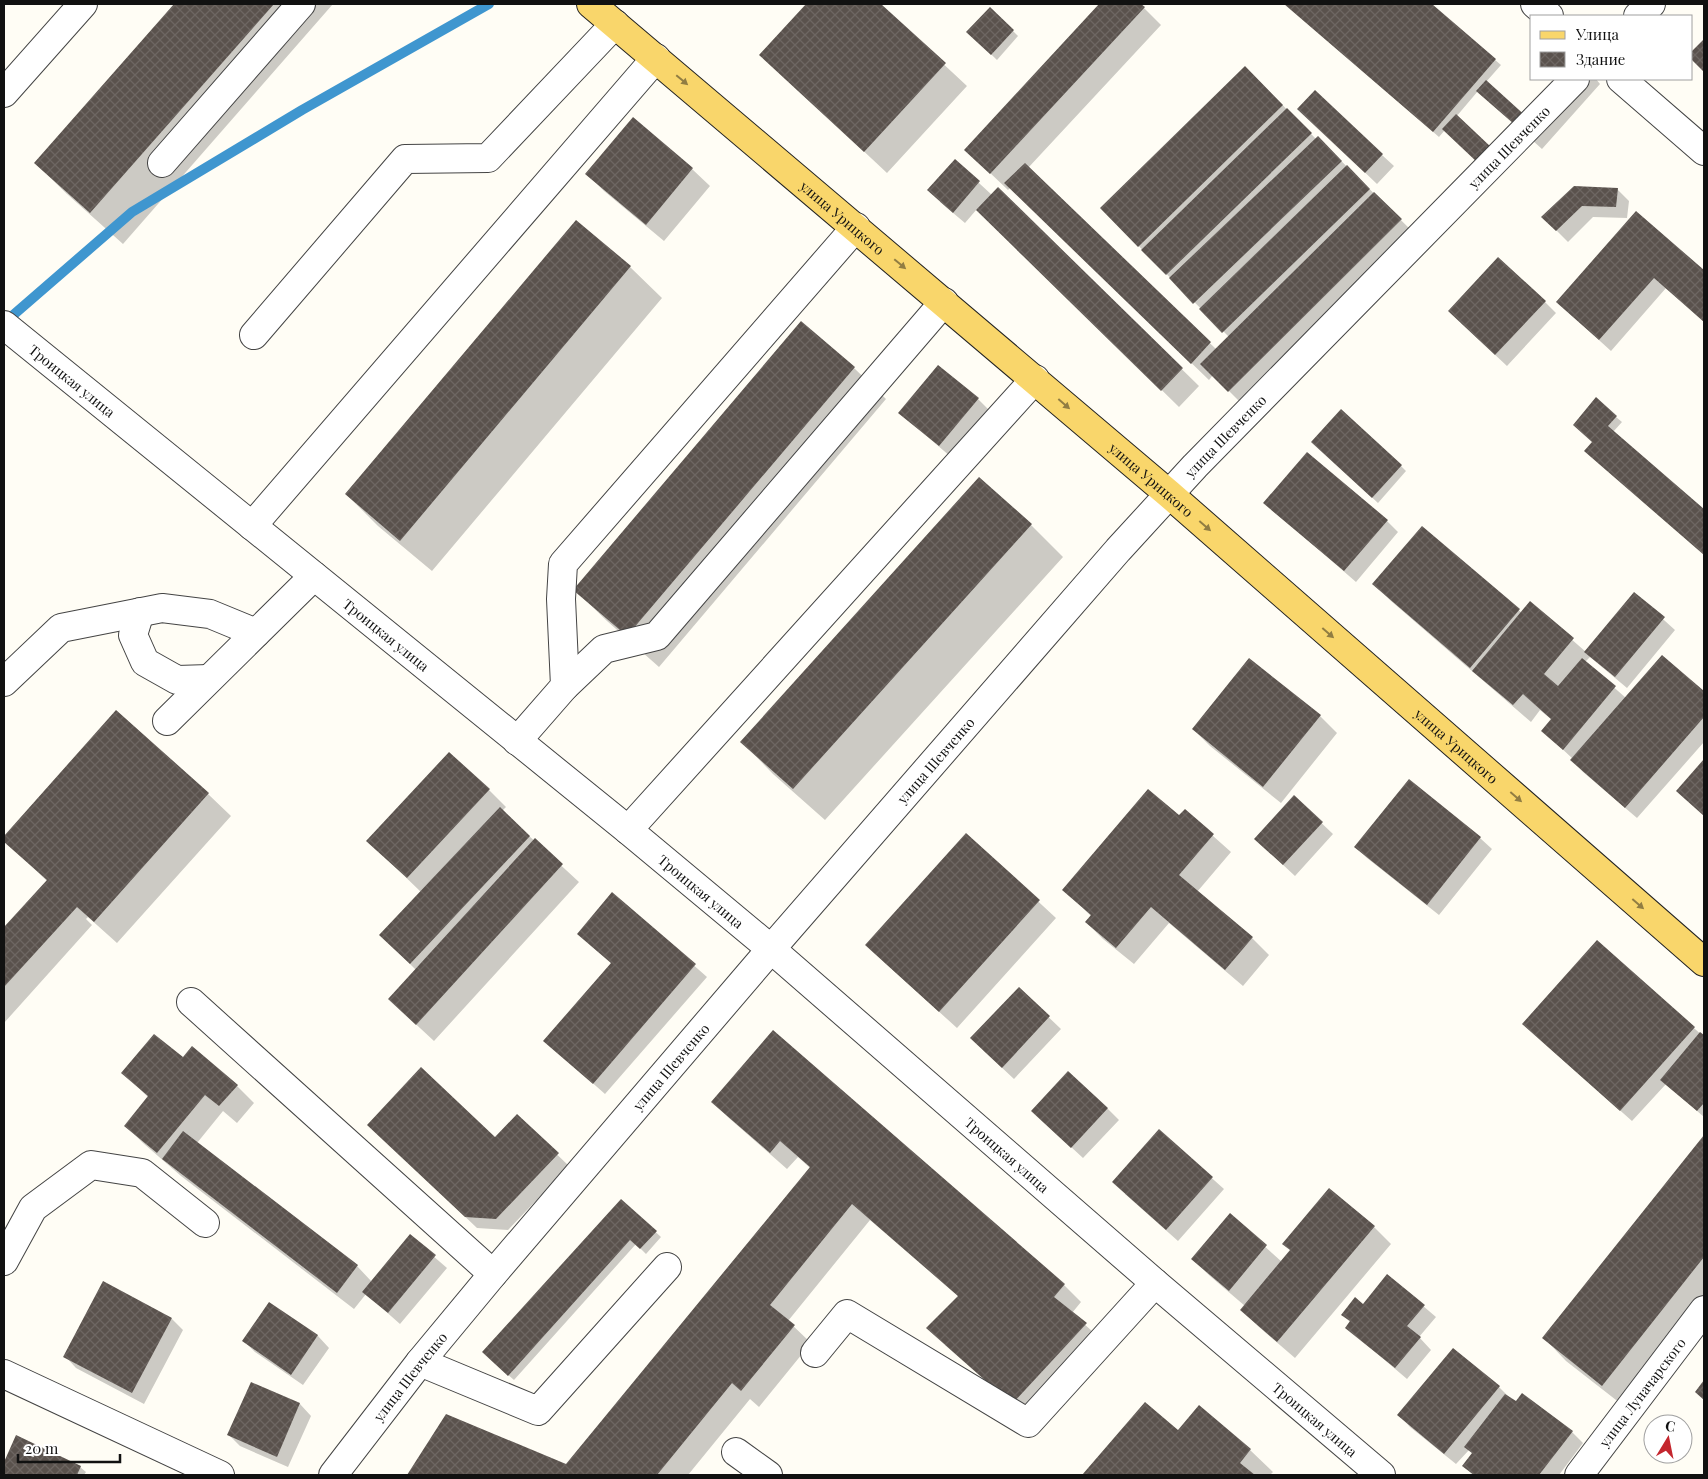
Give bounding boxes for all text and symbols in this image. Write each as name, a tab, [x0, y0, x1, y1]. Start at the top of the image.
legend	[1530, 15, 1693, 80]
text: Улица	[1575, 24, 1619, 44]
text: Здание	[1576, 49, 1625, 69]
one-way arrow	[675, 75, 688, 86]
street label: улица Шевченко	[1463, 101, 1554, 193]
street label: улица Урицкого	[796, 175, 889, 259]
one-way arrow	[893, 259, 906, 270]
street label: Троицкая улица	[25, 340, 120, 421]
street label: улица Шевченко	[1179, 390, 1270, 482]
one-way arrow	[1057, 398, 1070, 409]
street label: улица Урицкого	[1105, 437, 1198, 521]
one-way arrow	[1199, 520, 1211, 532]
street label: Троицкая улица	[339, 594, 434, 675]
one-way arrow	[1321, 627, 1333, 639]
street label: улица Урицкого	[1410, 703, 1503, 788]
street label: улица Шевченко	[892, 713, 978, 808]
one-way arrow	[1509, 792, 1522, 803]
street label: Троицкая улица	[654, 850, 748, 932]
one-way arrow	[1632, 899, 1645, 910]
street label: улица Шевченко	[627, 1019, 713, 1115]
street label: Троицкая улица	[961, 1113, 1053, 1196]
street label: улица Шевченко	[368, 1327, 451, 1426]
street label: улица Луначарского	[1594, 1333, 1690, 1451]
street label: Троицкая улица	[1269, 1378, 1362, 1461]
north arrow	[1643, 1414, 1693, 1464]
text: С	[1664, 1415, 1677, 1436]
scale bar	[18, 1432, 120, 1464]
text: 20 m	[25, 1438, 59, 1458]

